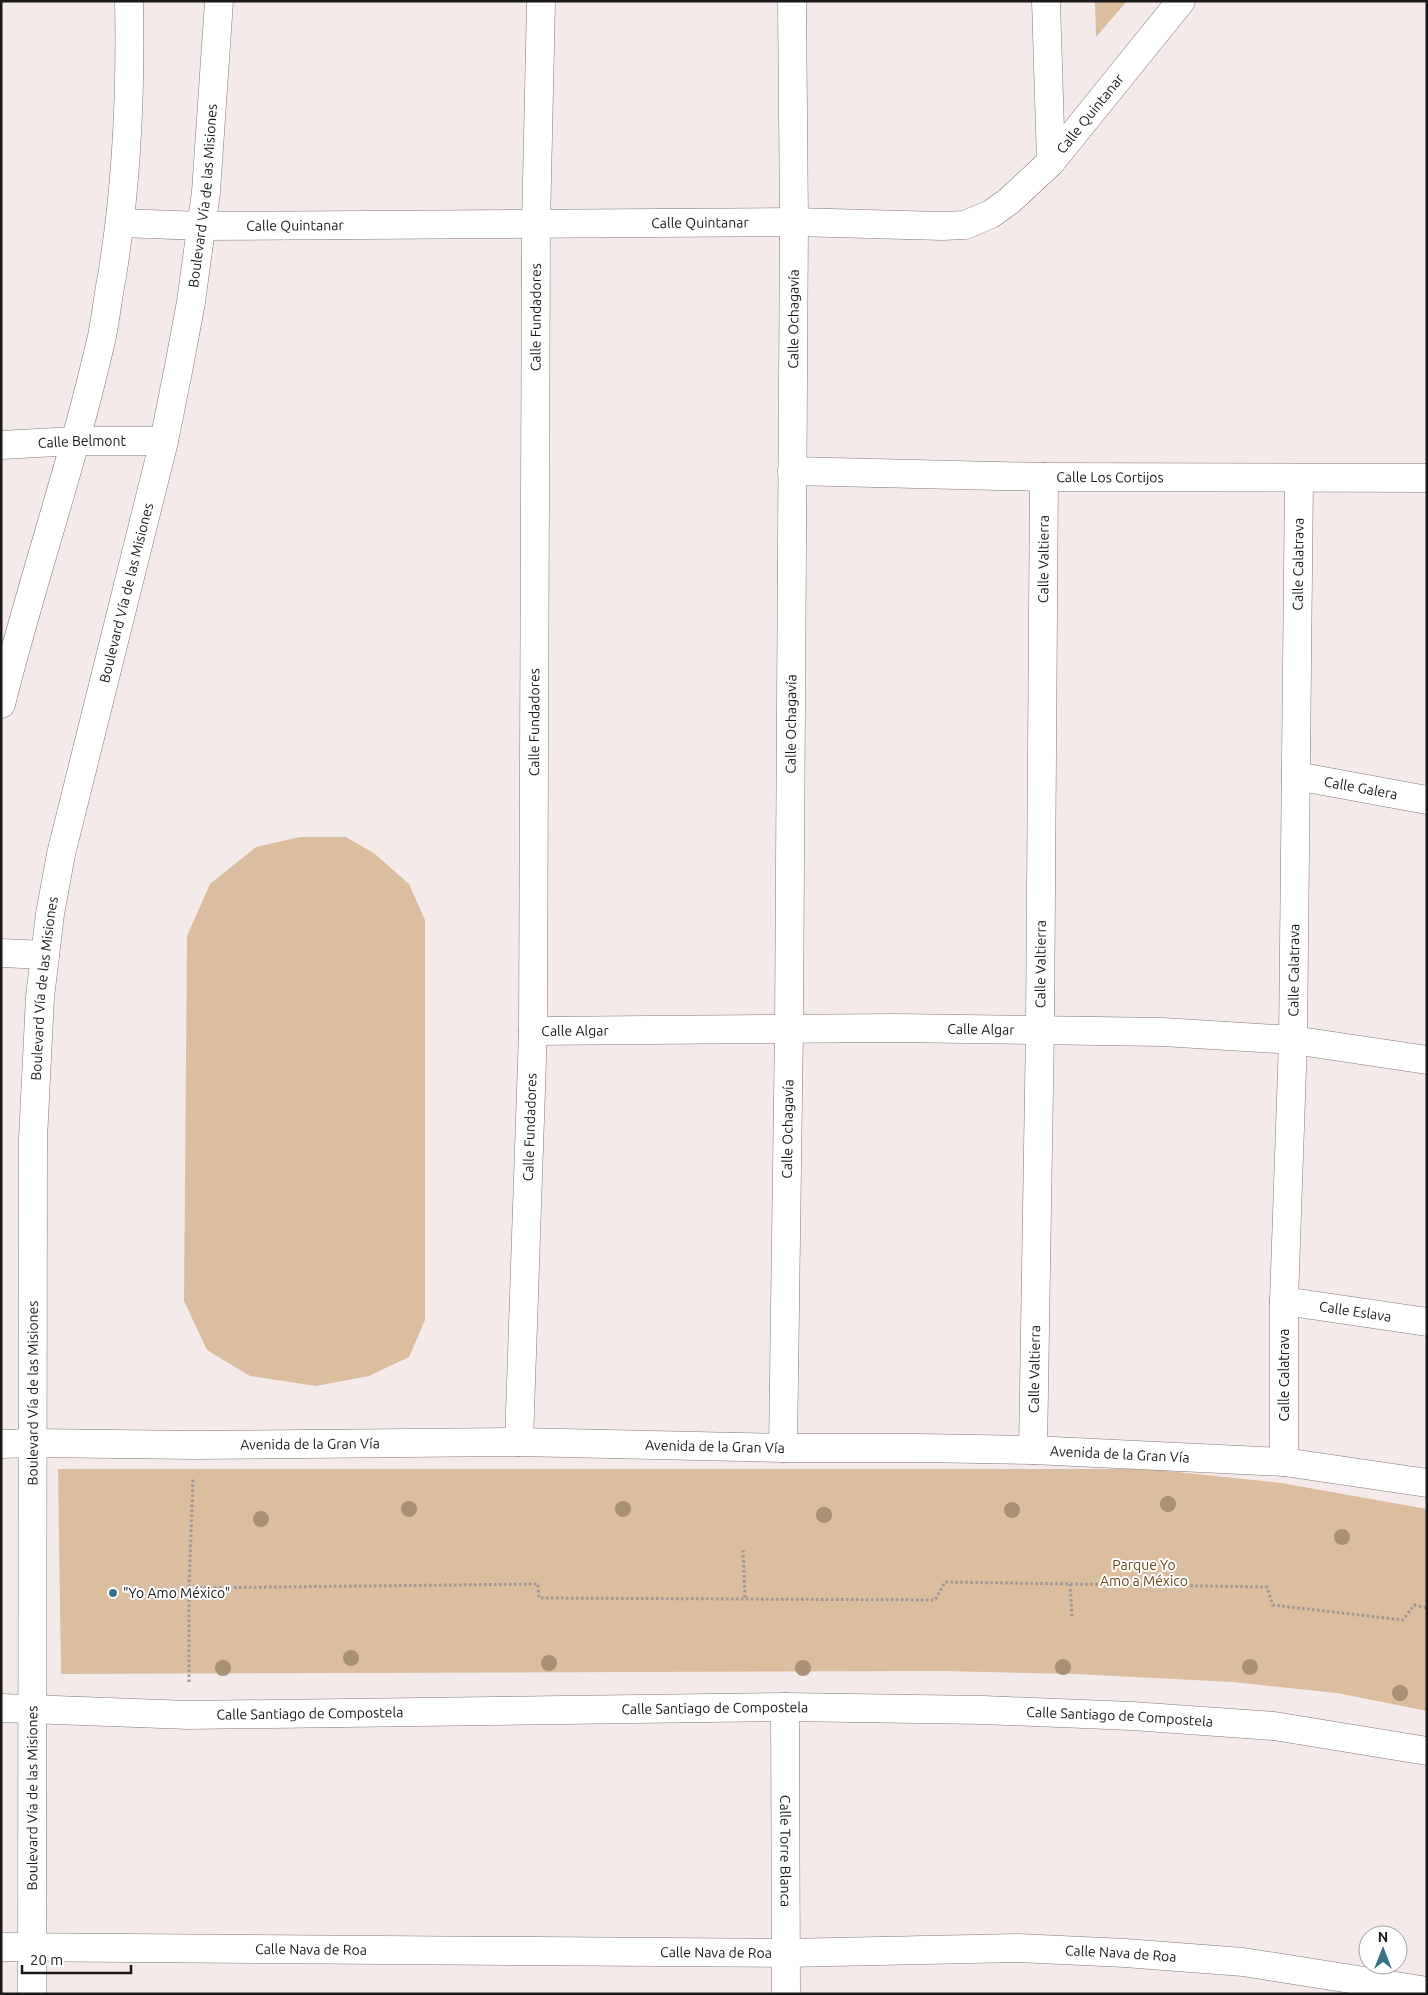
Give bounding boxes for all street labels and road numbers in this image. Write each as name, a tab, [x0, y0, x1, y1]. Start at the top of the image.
street label: Calle Quintanar	[1053, 70, 1127, 157]
street label: Boulevard Vía de las Misiones	[185, 103, 220, 289]
street label: Calle Quintanar	[651, 214, 749, 231]
street label: Calle Quintanar	[246, 217, 344, 234]
street label: Calle Fundadores	[527, 263, 544, 371]
street label: Calle Ochagavía	[785, 269, 802, 369]
street label: Calle Belmont	[37, 433, 126, 451]
street label: Calle Los Cortijos	[1056, 469, 1164, 485]
street label: Boulevard Vía de las Misiones	[96, 501, 156, 684]
street label: Calle Valtierra	[1035, 515, 1052, 603]
street label: Calle Calatrava	[1290, 518, 1307, 611]
street label: Calle Fundadores	[526, 668, 542, 776]
street label: Calle Ochagavía	[783, 674, 799, 774]
street label: Calle Galera	[1323, 773, 1399, 802]
street label: Boulevard Vía de las Misiones	[28, 895, 61, 1081]
street label: Calle Valtierra	[1032, 920, 1049, 1008]
street label: Calle Calatrava	[1285, 924, 1302, 1017]
street label: Calle Algar	[947, 1021, 1016, 1038]
street label: Calle Algar	[541, 1022, 609, 1039]
street label: Calle Fundadores	[520, 1073, 540, 1182]
street label: Calle Ochagavía	[779, 1079, 796, 1179]
street label: Calle Eslava	[1318, 1298, 1392, 1325]
street label: Boulevard Vía de las Misiones	[25, 1301, 41, 1485]
street label: Calle Valtierra	[1026, 1325, 1043, 1413]
street label: Calle Calatrava	[1276, 1329, 1292, 1421]
street label: Avenida de la Gran Vía	[240, 1435, 380, 1453]
street label: Avenida de la Gran Vía	[645, 1437, 785, 1456]
street label: Avenida de la Gran Vía	[1050, 1443, 1190, 1465]
street label: Calle Santiago de Compostela	[621, 1699, 808, 1717]
street label: Calle Santiago de Compostela	[216, 1704, 403, 1723]
street label: Calle Santiago de Compostela	[1026, 1704, 1213, 1730]
street label: Boulevard Vía de las Misiones	[24, 1706, 40, 1890]
street label: Calle Torre Blanca	[777, 1795, 794, 1907]
street label: Calle Nava de Roa	[255, 1941, 367, 1958]
street label: Calle Nava de Roa	[1065, 1942, 1177, 1965]
street label: Calle Nava de Roa	[660, 1944, 772, 1961]

